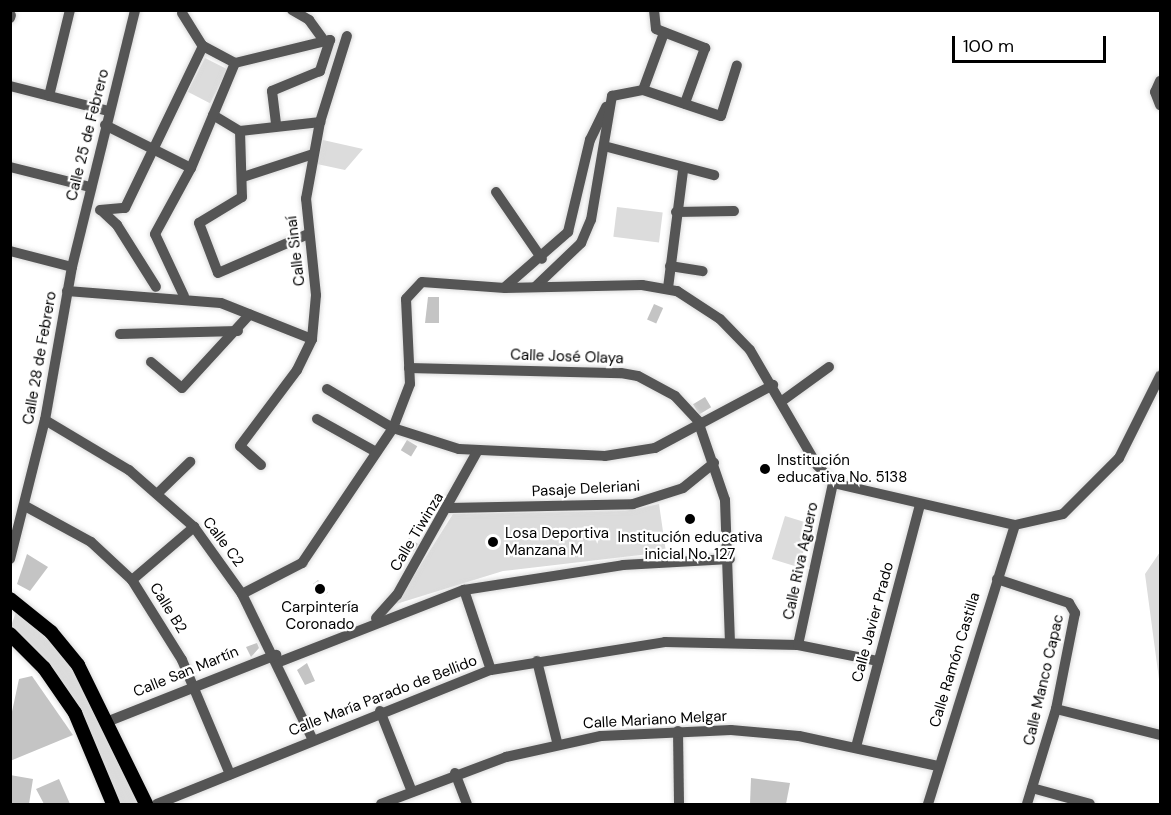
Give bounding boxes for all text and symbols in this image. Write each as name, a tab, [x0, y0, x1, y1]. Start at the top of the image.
scale bar	[955, 24, 1110, 62]
text: 100 m	[963, 34, 1014, 58]
street label: Calle 25 de Febrero	[63, 67, 113, 203]
street label: Calle Sinaí	[283, 215, 309, 287]
street label: Calle 28 de Febrero	[19, 290, 61, 426]
street label: Calle José Olaya	[510, 346, 624, 368]
place label: Institución educativa No. 5138	[777, 451, 907, 486]
marker: Institución educativa No. 5138	[758, 462, 772, 476]
street label: Pasaje Deleriani	[531, 477, 641, 501]
street label: Calle Tiwinza	[386, 489, 448, 575]
street label: Calle Riva Aguero	[780, 500, 822, 622]
marker: Institución educativa inicial No. 127	[683, 512, 697, 526]
street label: Calle C2	[199, 514, 247, 570]
place label: Losa Deportiva Manzana M	[505, 524, 609, 559]
place label: Institución educativa inicial No. 127	[617, 528, 763, 563]
marker: Losa Deportiva Manzana M	[486, 535, 500, 549]
street label: Calle Javier Prado	[848, 560, 898, 684]
street label: Calle B2	[146, 580, 190, 636]
marker: Carpintería Coronado	[313, 582, 327, 596]
street label: Calle Ramón Castilla	[926, 590, 984, 730]
place label: Carpintería Coronado	[281, 598, 359, 633]
street label: Calle Manco Capac	[1020, 613, 1068, 747]
street label: Calle San Martín	[131, 643, 241, 701]
street label: Calle María Parado de Bellido	[286, 652, 480, 740]
street label: Calle Mariano Melgar	[583, 707, 727, 733]

